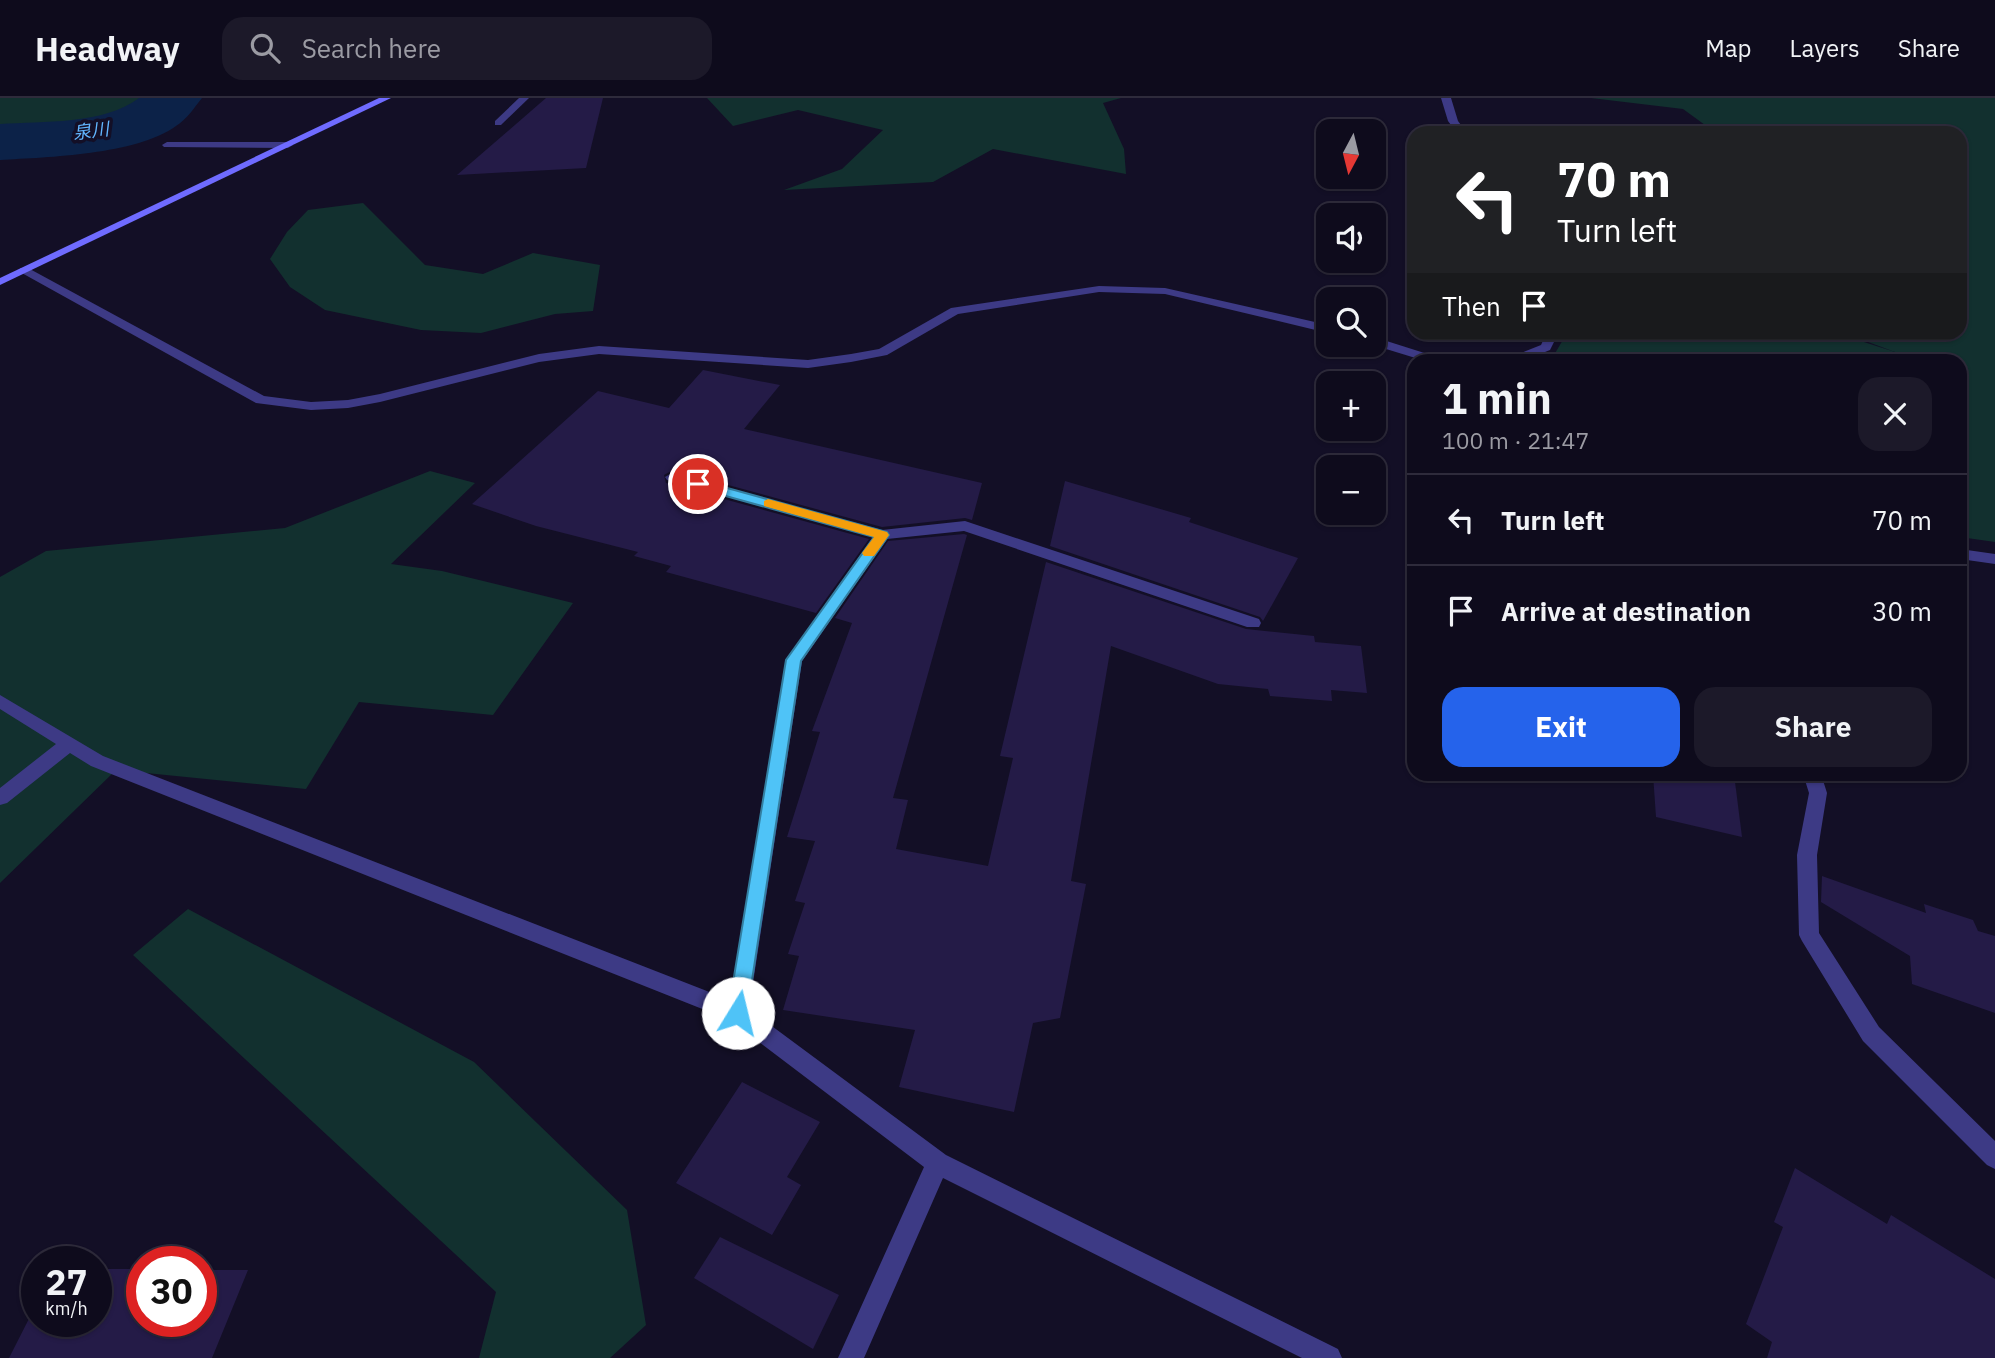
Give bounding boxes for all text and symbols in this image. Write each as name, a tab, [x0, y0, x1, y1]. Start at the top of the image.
search box	[222, 17, 712, 80]
text: Headway	[35, 27, 180, 70]
icon: search	[246, 29, 284, 67]
text: Search here	[302, 31, 441, 65]
text: Map	[1705, 32, 1752, 64]
text: Layers	[1790, 32, 1860, 64]
text: Share	[1898, 32, 1960, 64]
water label: 泉川	[72, 117, 112, 144]
north arrow	[1316, 119, 1386, 189]
map controls	[1316, 119, 1386, 525]
text: 70 m	[1557, 147, 1671, 210]
icon: left	[1442, 154, 1533, 245]
button: sound	[1316, 203, 1386, 273]
text: Turn left	[1557, 209, 1677, 251]
button: search	[1316, 287, 1386, 357]
icon: arrive	[1515, 287, 1553, 325]
text: Then	[1442, 289, 1501, 323]
button: +	[1316, 371, 1386, 441]
text: 1 min	[1442, 371, 1552, 426]
button: close	[1858, 377, 1932, 451]
text: 100 m · 21:47	[1442, 425, 1589, 455]
pin	[668, 454, 728, 514]
button: −	[1316, 455, 1386, 525]
icon: arrive	[679, 465, 717, 503]
icon: left	[1442, 501, 1480, 539]
text: Turn left	[1501, 503, 1604, 537]
text: 70 m	[1872, 503, 1932, 537]
icon: arrive	[1442, 592, 1480, 630]
text: Arrive at destination	[1501, 594, 1751, 628]
text: 30 m	[1872, 594, 1932, 628]
button: Exit	[1442, 687, 1680, 767]
button: Share	[1694, 687, 1932, 767]
position arrow	[701, 976, 775, 1050]
speed limit sign: 30	[126, 1246, 217, 1337]
text: 27	[45, 1259, 88, 1305]
text: km/h	[45, 1297, 88, 1320]

